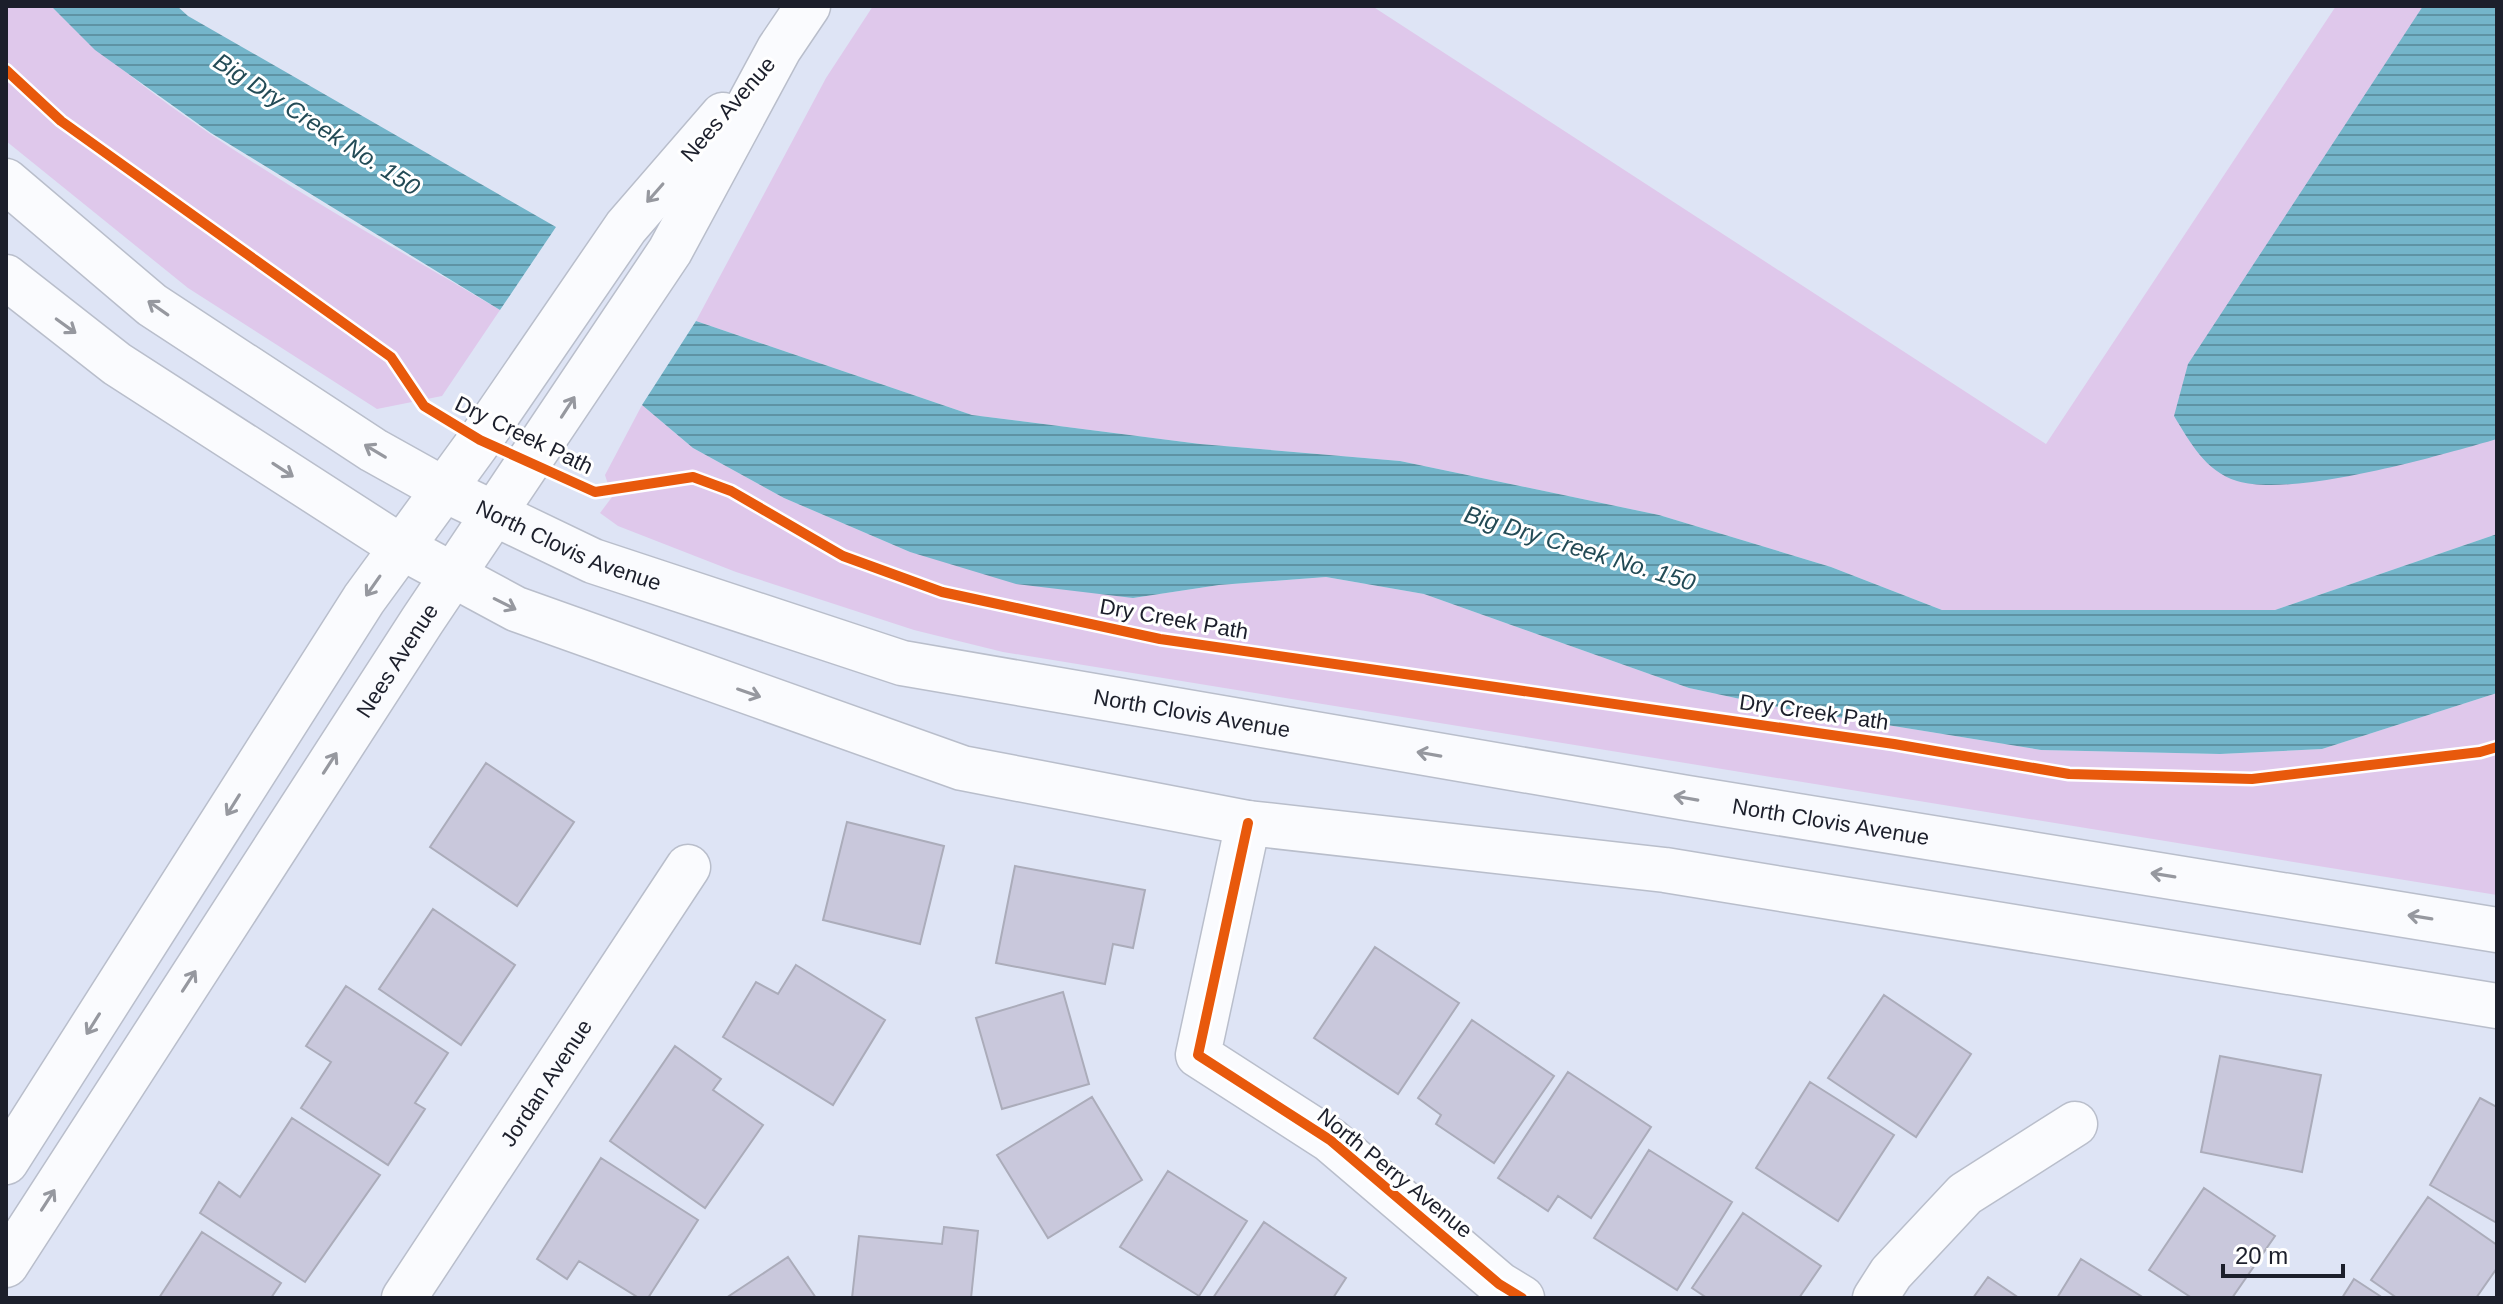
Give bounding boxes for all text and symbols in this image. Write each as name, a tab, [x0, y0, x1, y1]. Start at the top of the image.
water label: Big Dry Creek No. 150	[209, 47, 426, 201]
street label: Nees Avenue	[676, 52, 780, 166]
one-way arrow	[646, 183, 664, 203]
one-way arrow	[147, 300, 169, 316]
one-way arrow	[55, 318, 76, 335]
street label: Dry Creek Path	[451, 391, 597, 479]
one-way arrow	[560, 396, 576, 419]
one-way arrow	[364, 443, 387, 459]
one-way arrow	[271, 462, 293, 479]
street label: North Clovis Avenue	[472, 494, 664, 595]
water label: Big Dry Creek No. 150	[1461, 500, 1699, 596]
one-way arrow	[365, 575, 382, 596]
street label: Dry Creek Path	[1098, 594, 1250, 644]
one-way arrow	[493, 596, 517, 612]
street label: Nees Avenue	[351, 599, 443, 722]
street label: North Clovis Avenue	[1092, 684, 1292, 742]
one-way arrow	[737, 687, 761, 701]
street label: Dry Creek Path	[1738, 689, 1890, 735]
one-way arrow	[1417, 745, 1443, 760]
one-way arrow	[323, 752, 339, 775]
one-way arrow	[1673, 789, 1699, 804]
one-way arrow	[224, 793, 240, 816]
street label: North Clovis Avenue	[1731, 793, 1931, 850]
one-way arrow	[2151, 867, 2177, 882]
one-way arrow	[2408, 909, 2433, 924]
one-way arrow	[181, 971, 198, 993]
one-way arrow	[85, 1013, 102, 1035]
street label: Jordan Avenue	[495, 1015, 597, 1151]
street label: North Perry Avenue	[1313, 1103, 1477, 1243]
one-way arrow	[40, 1189, 57, 1211]
scale bar	[2223, 1228, 2343, 1278]
text: 20 m	[2235, 1242, 2288, 1269]

